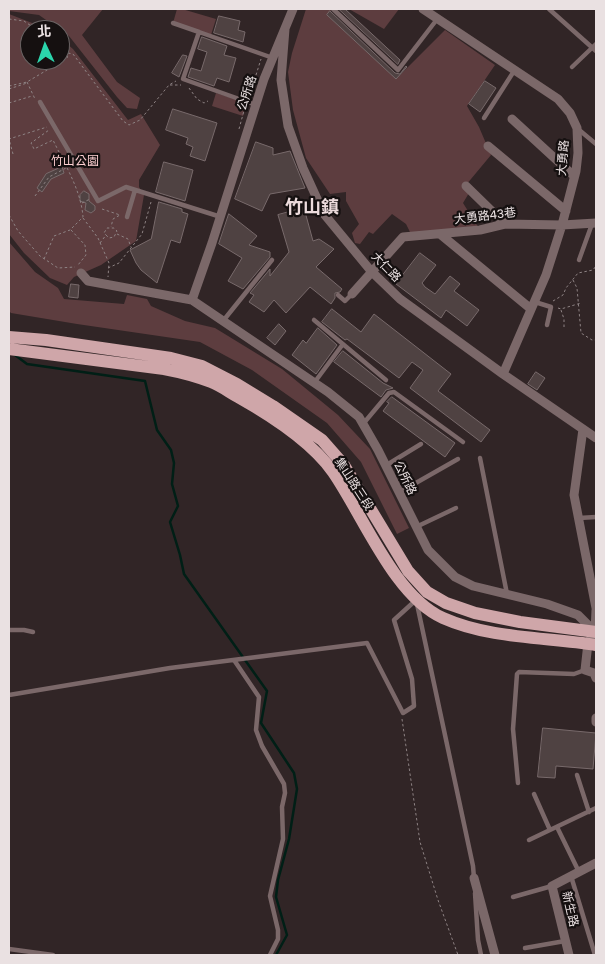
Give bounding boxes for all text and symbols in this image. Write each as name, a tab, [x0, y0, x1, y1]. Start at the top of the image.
north arrow	[20, 20, 70, 70]
text: 北	[37, 22, 52, 39]
street label: 公所路	[235, 74, 259, 112]
street label: 大勇路	[554, 139, 572, 177]
park label: 竹山公園	[51, 154, 99, 168]
district label: 竹山鎮	[285, 196, 339, 218]
street label: 大勇路43巷	[453, 205, 517, 227]
street label: 大仁路	[368, 249, 404, 285]
street label: 集山路三段	[332, 455, 376, 513]
street label: 公所路	[391, 459, 419, 497]
street label: 新生路	[559, 890, 581, 928]

